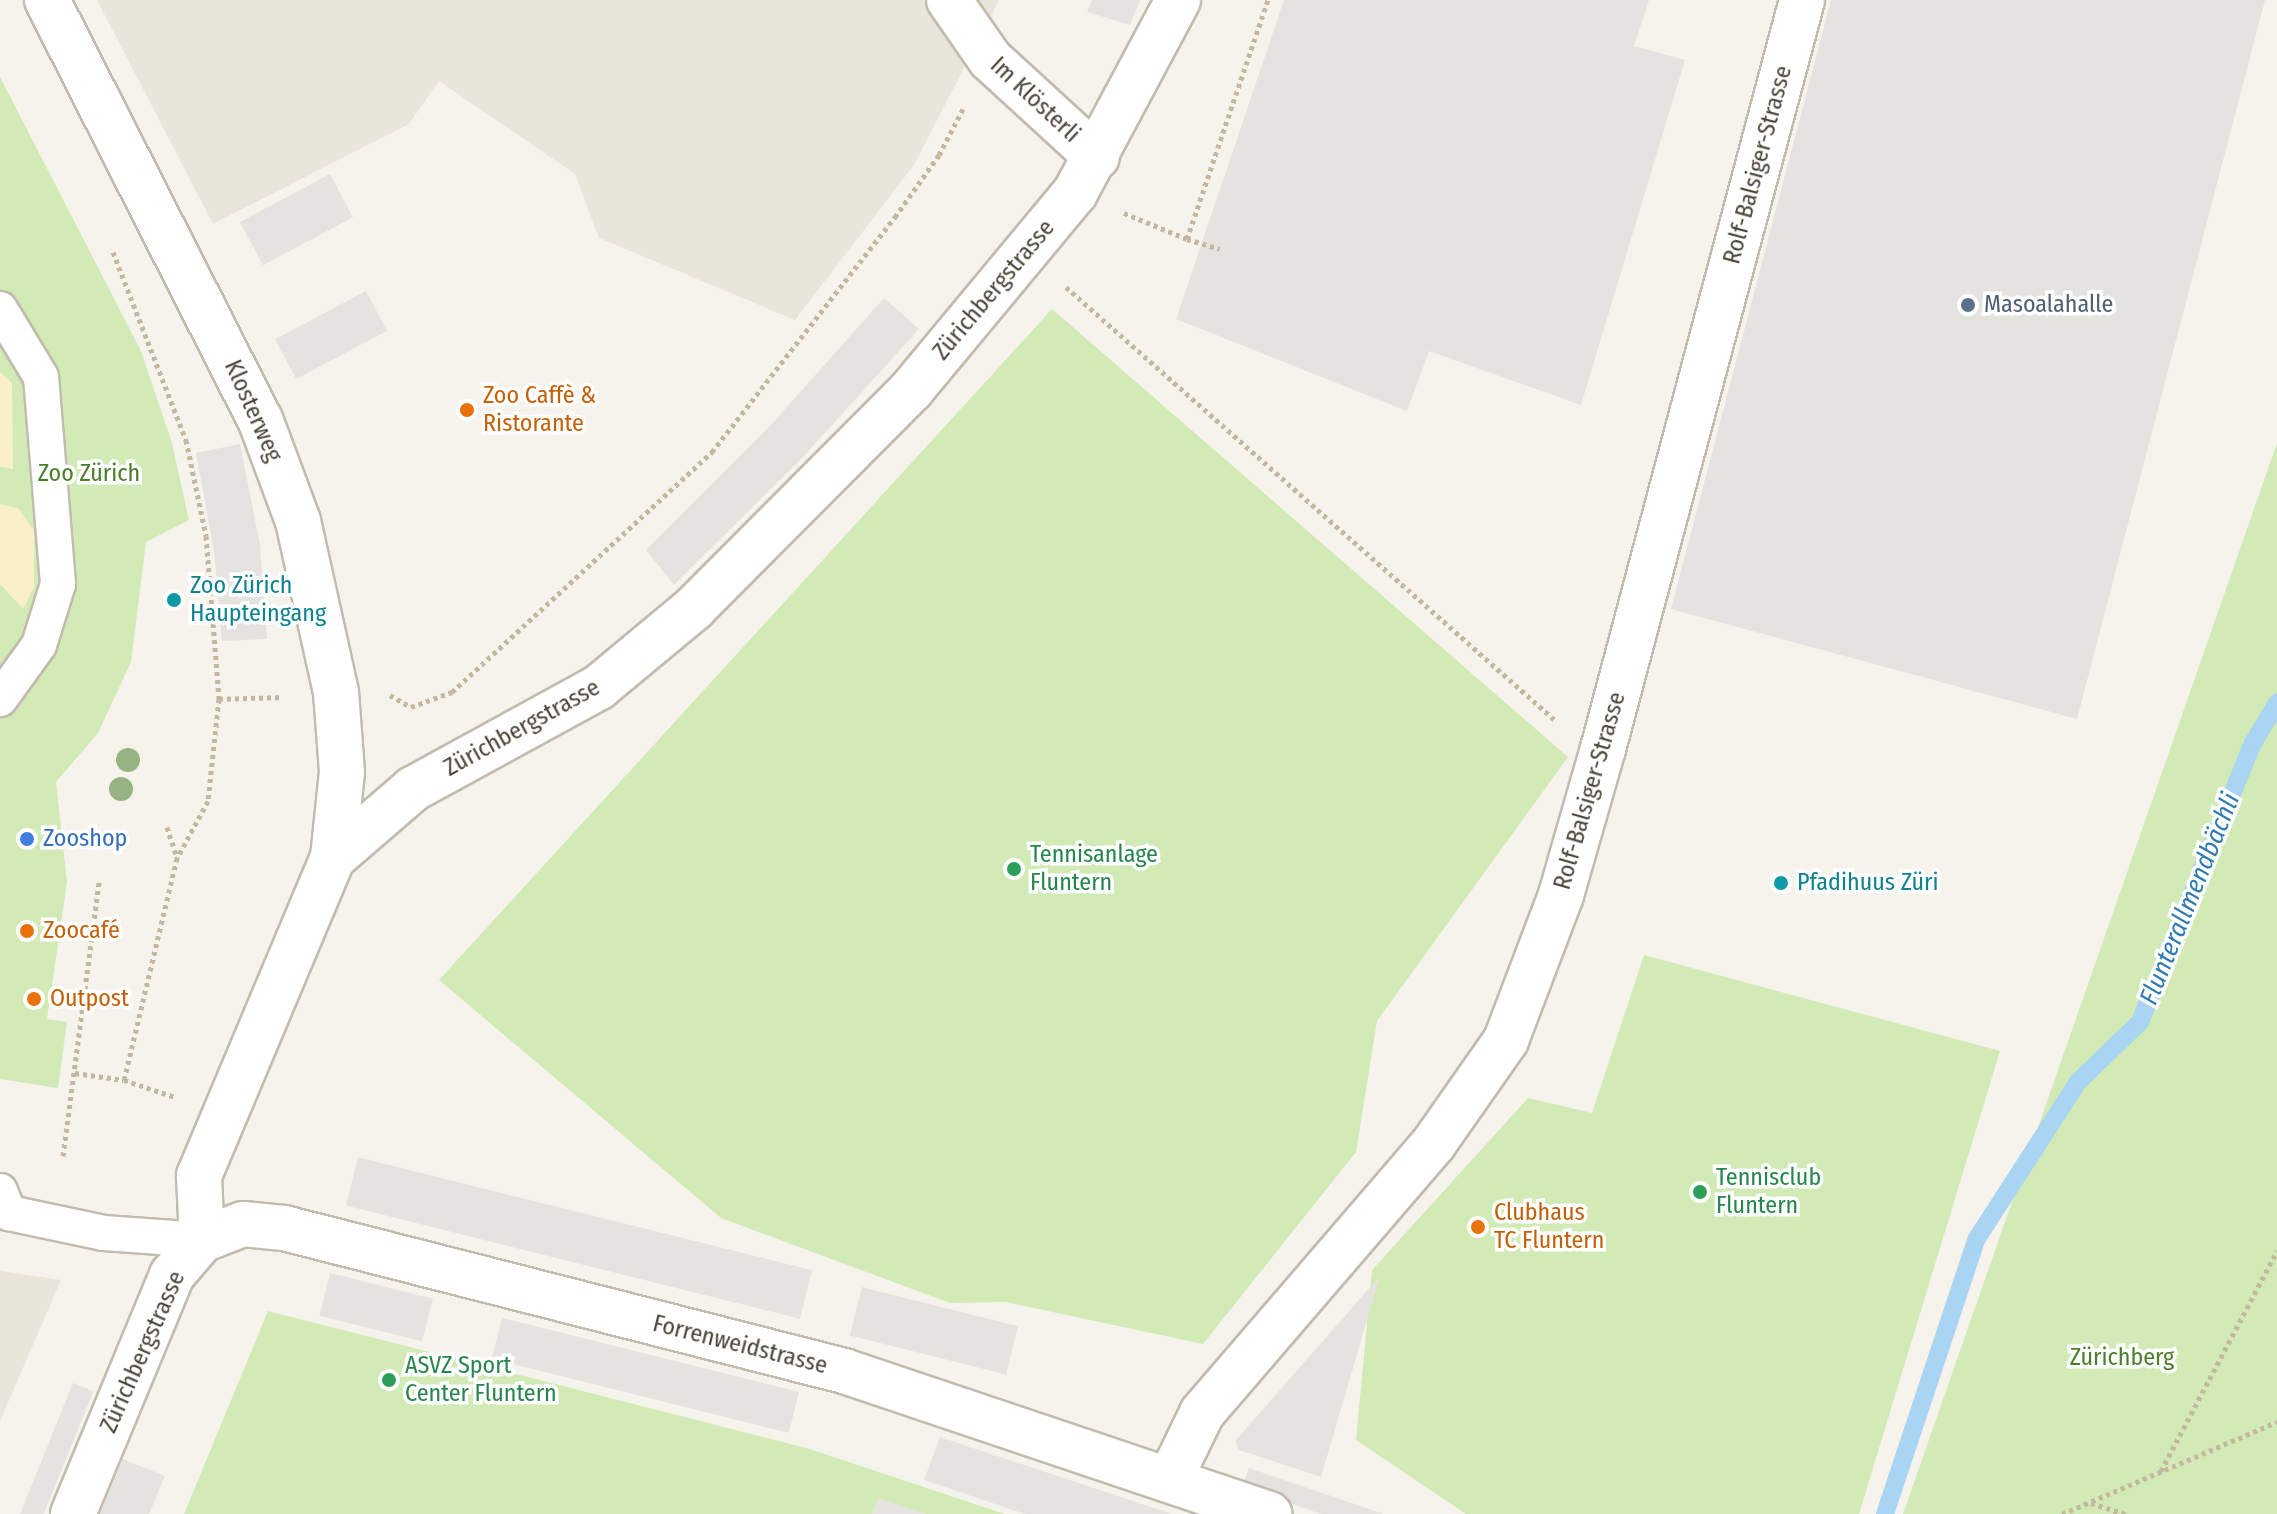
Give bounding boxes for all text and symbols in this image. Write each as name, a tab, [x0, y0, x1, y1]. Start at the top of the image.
street label: Im Klösterli	[984, 51, 1086, 149]
street label: Rolf-Balsiger-Strasse	[1718, 63, 1798, 267]
street label: Zürichbergstrasse	[927, 214, 1061, 366]
place label: Masoalahalle	[1984, 291, 2113, 319]
marker: Masoalahalle	[1959, 296, 1977, 314]
street label: Klosterweg	[218, 356, 288, 466]
place label: Zoo Caffè & Ristorante	[483, 382, 596, 438]
marker: Zoo Caffè & Ristorante	[458, 401, 476, 419]
park label: Zoo Zürich	[38, 460, 140, 488]
place label: Zoo Zürich Haupteingang	[190, 572, 326, 628]
marker: Zoo Zürich Haupteingang	[165, 591, 183, 609]
street label: Zürichbergstrasse	[439, 673, 605, 783]
street label: Rolf-Balsiger-Strasse	[1548, 689, 1632, 893]
water label: Flunterallmendbächli	[2133, 789, 2247, 1009]
place label: Zooshop	[43, 825, 127, 853]
marker: Zooshop	[18, 830, 36, 848]
place label: Tennisanlage Fluntern	[1030, 841, 1158, 897]
marker: Tennisanlage Fluntern	[1005, 860, 1023, 878]
place label: Pfadihuus Züri	[1797, 869, 1938, 897]
marker: Pfadihuus Züri	[1772, 874, 1790, 892]
place label: Zoocafé	[43, 917, 120, 945]
marker: Zoocafé	[18, 922, 36, 940]
place label: Outpost	[50, 985, 129, 1013]
marker: Outpost	[25, 990, 43, 1008]
place label: Tennisclub Fluntern	[1716, 1164, 1821, 1220]
marker: Tennisclub Fluntern	[1691, 1183, 1709, 1201]
place label: Clubhaus TC Fluntern	[1494, 1199, 1604, 1255]
marker: Clubhaus TC Fluntern	[1469, 1218, 1487, 1236]
street label: Zürichbergstrasse	[94, 1267, 192, 1437]
street label: Forrenweidstrasse	[650, 1309, 830, 1381]
park label: Zürichberg	[2070, 1344, 2174, 1372]
place label: ASVZ Sport Center Fluntern	[405, 1352, 557, 1408]
marker: ASVZ Sport Center Fluntern	[380, 1371, 398, 1389]

